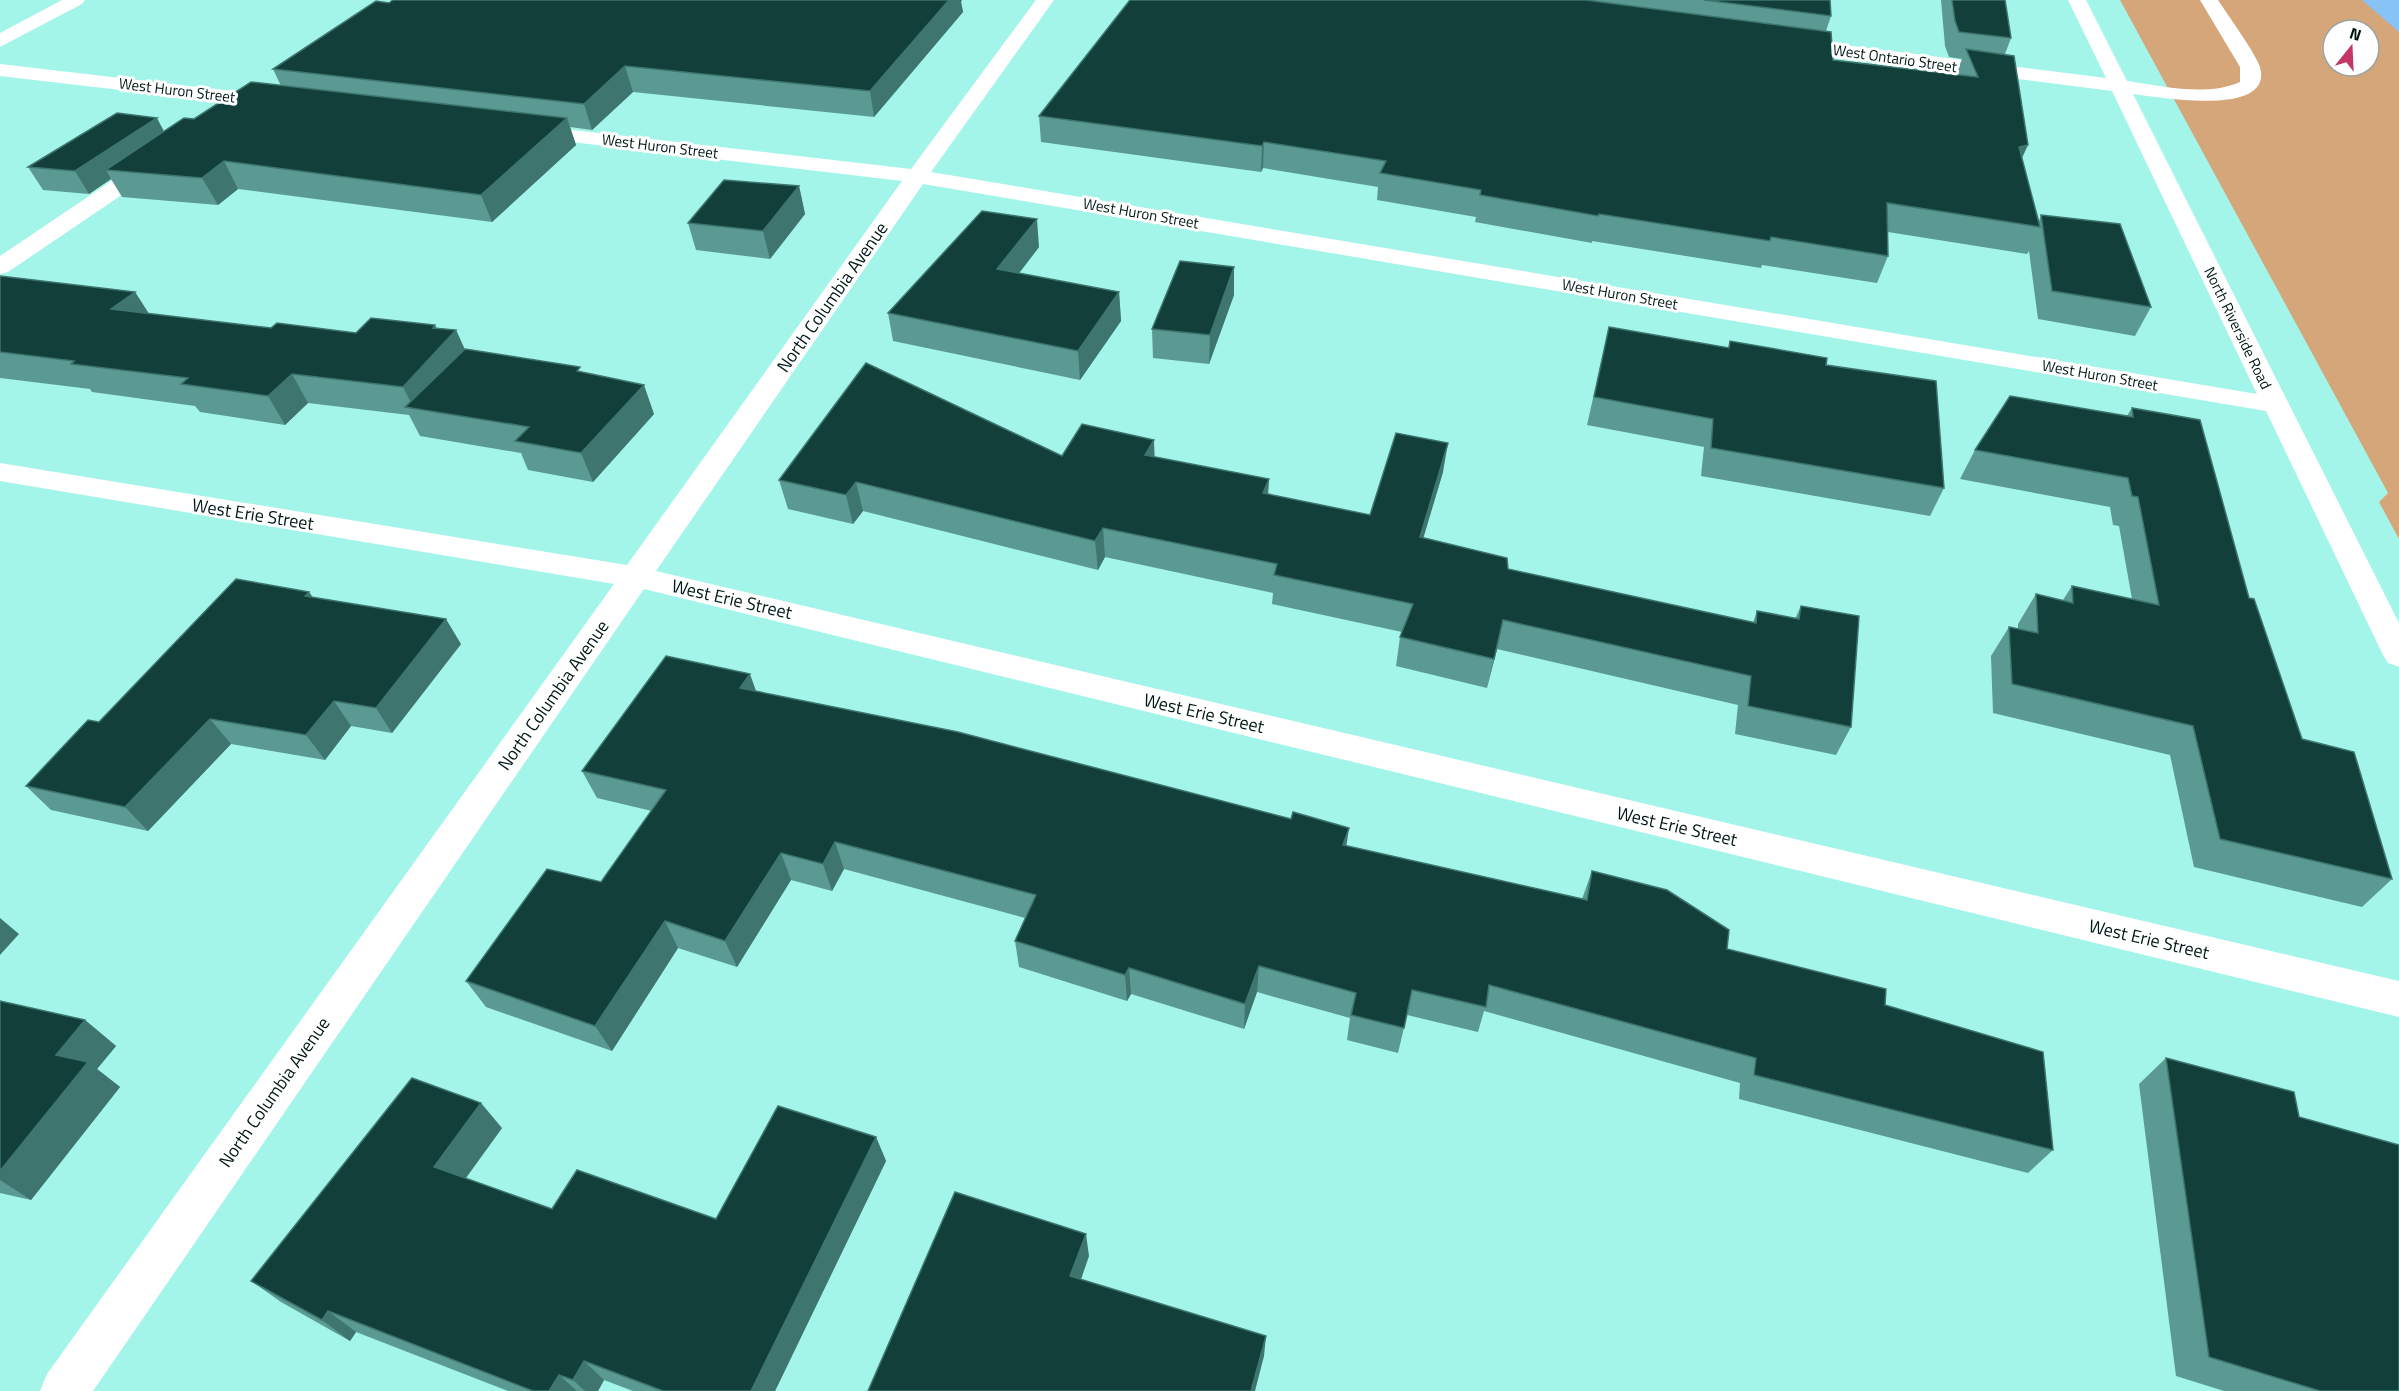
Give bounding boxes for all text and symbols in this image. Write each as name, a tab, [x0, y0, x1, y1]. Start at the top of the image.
north arrow	[2321, 18, 2381, 78]
text: N	[2347, 21, 2365, 47]
street label: West Ontario Street	[1831, 38, 1959, 78]
street label: West Huron Street	[117, 71, 237, 109]
street label: West Huron Street	[600, 127, 720, 165]
street label: West Huron Street	[1081, 192, 1201, 235]
street label: North Columbia Avenue	[770, 216, 894, 378]
street label: North Riverside Road	[2198, 263, 2278, 393]
street label: West Huron Street	[1560, 273, 1680, 316]
street label: West Huron Street	[2040, 354, 2160, 397]
street label: West Erie Street	[190, 491, 316, 537]
street label: West Erie Street	[669, 572, 796, 626]
street label: North Columbia Avenue	[491, 614, 615, 776]
street label: West Erie Street	[1141, 686, 1268, 740]
street label: West Erie Street	[1614, 799, 1741, 853]
street label: West Erie Street	[2086, 912, 2213, 966]
street label: North Columbia Avenue	[212, 1011, 336, 1173]

